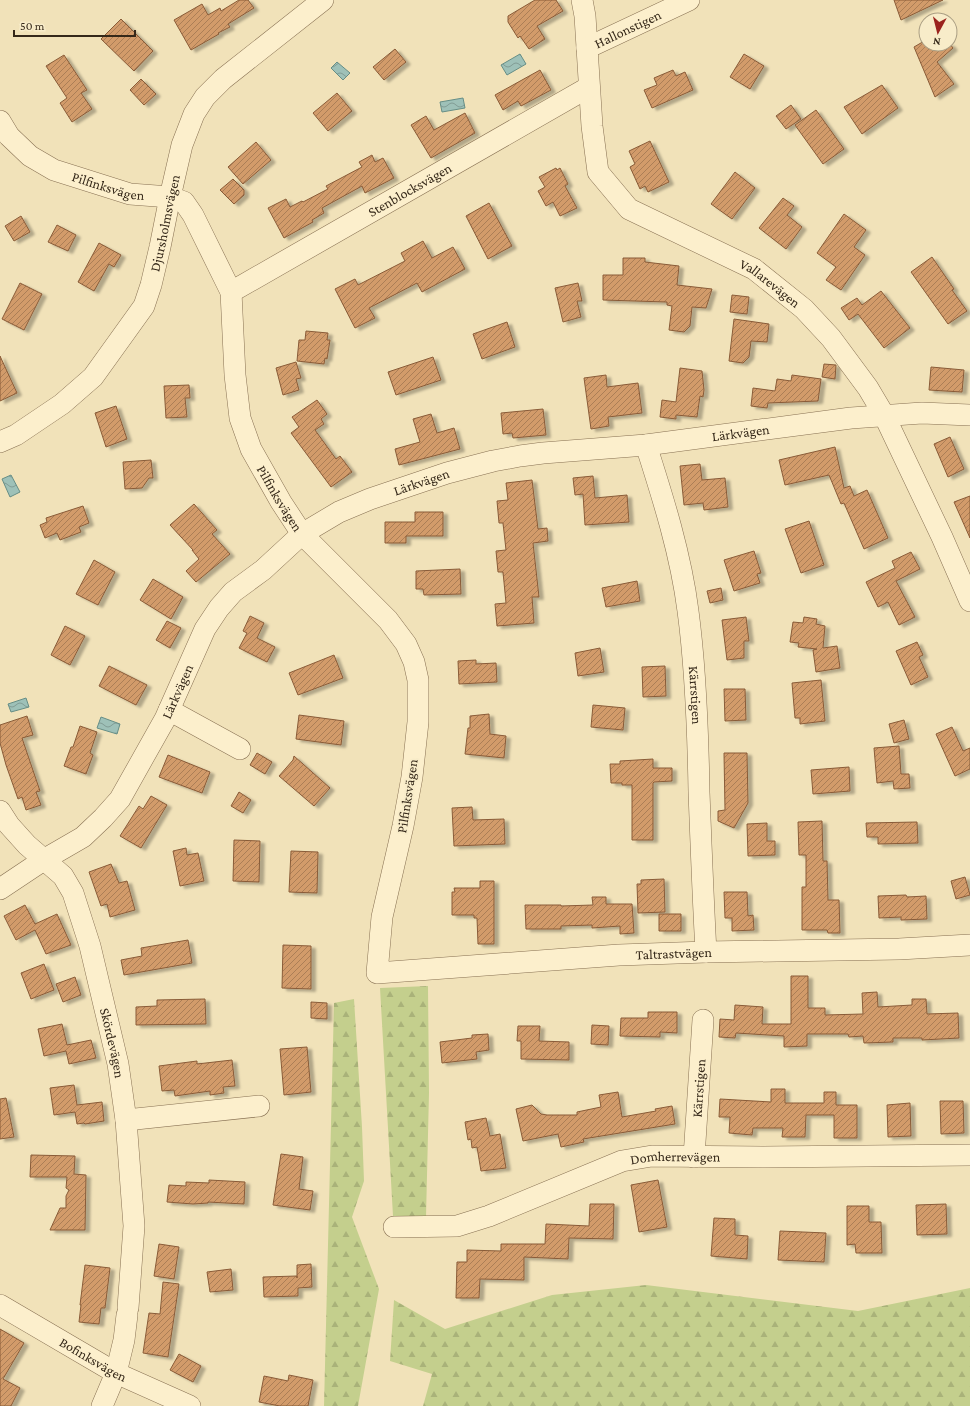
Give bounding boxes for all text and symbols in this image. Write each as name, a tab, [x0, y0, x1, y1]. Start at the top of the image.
street label: Hallonstigen	[592, 6, 664, 51]
scale bar	[14, 12, 135, 38]
north arrow	[918, 12, 958, 52]
text: 50 m	[20, 19, 45, 33]
text: N	[932, 35, 941, 48]
street label: Stenblocksvägen	[365, 159, 455, 220]
street label: Pilfinksvägen	[70, 168, 145, 203]
street label: Djursholmsvägen	[146, 173, 183, 273]
street label: Vallarevägen	[737, 255, 804, 311]
street label: Lärkvägen	[711, 421, 771, 444]
street label: Pilfinksvägen	[254, 462, 306, 535]
street label: Lärkvägen	[391, 465, 452, 499]
street label: Lärkvägen	[158, 661, 197, 721]
street label: Kärrstigen	[686, 665, 705, 725]
street label: Pilfinksvägen	[393, 757, 421, 834]
street label: Taltrastvägen	[635, 944, 712, 962]
street label: Skördevägen	[97, 1006, 128, 1080]
street label: Kärrstigen	[689, 1058, 708, 1118]
street label: Domherrevägen	[629, 1147, 721, 1168]
street label: Bofinksvägen	[57, 1334, 130, 1385]

